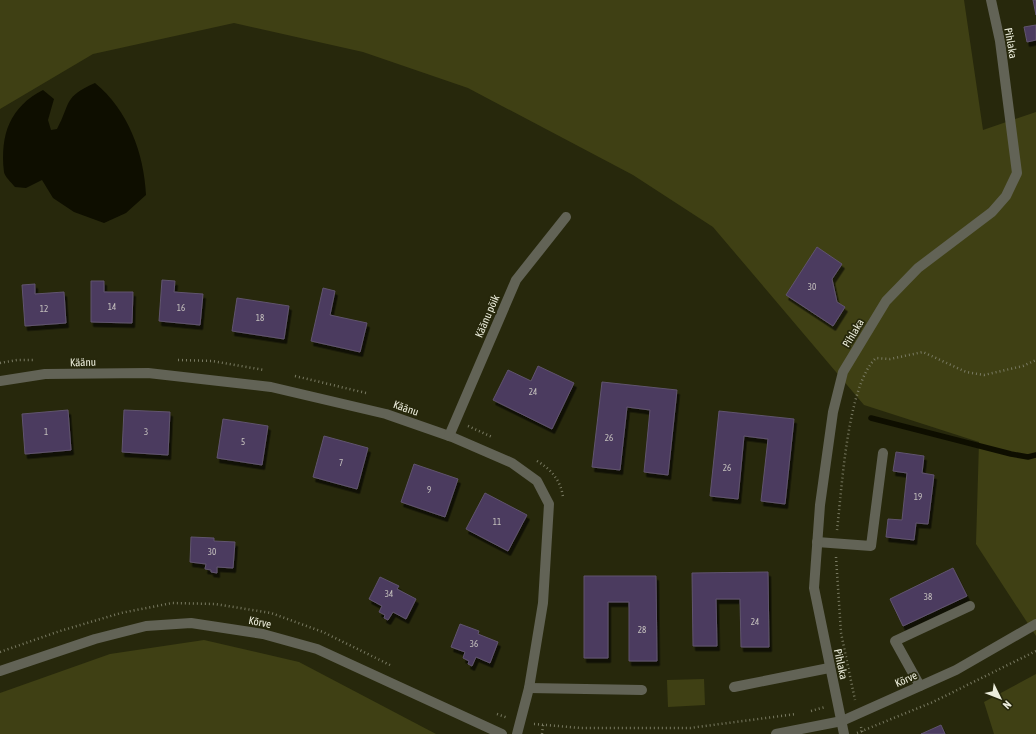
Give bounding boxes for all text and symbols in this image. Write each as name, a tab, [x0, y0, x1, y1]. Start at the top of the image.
street label: Pihlaka	[1002, 27, 1020, 59]
house number: 30	[808, 282, 816, 292]
street label: Käänu põik	[473, 293, 501, 339]
house number: 14	[108, 302, 116, 312]
house number: 16	[177, 303, 185, 313]
house number: 12	[40, 304, 48, 314]
house number: 18	[256, 313, 264, 323]
street label: Pihlaka	[840, 317, 866, 349]
street label: Käänu	[70, 356, 96, 368]
house number: 24	[529, 387, 537, 397]
street label: Käänu	[392, 398, 420, 418]
house number: 1	[44, 427, 48, 437]
house number: 3	[144, 427, 148, 437]
house number: 26	[605, 433, 613, 443]
house number: 5	[241, 437, 245, 447]
house number: 7	[339, 458, 343, 468]
house number: 26	[723, 463, 731, 473]
house number: 9	[427, 485, 431, 495]
house number: 19	[914, 492, 922, 502]
house number: 11	[493, 517, 501, 527]
house number: 30	[208, 547, 216, 557]
house number: 34	[385, 589, 393, 599]
house number: 38	[924, 592, 932, 602]
street label: Kõrve	[248, 614, 272, 630]
house number: 24	[751, 617, 759, 627]
house number: 28	[638, 625, 646, 635]
house number: 36	[470, 639, 478, 649]
street label: Pihlaka	[832, 648, 850, 680]
street label: Kõrve	[893, 669, 919, 689]
north arrow	[980, 678, 1020, 718]
text: N	[1001, 698, 1014, 711]

